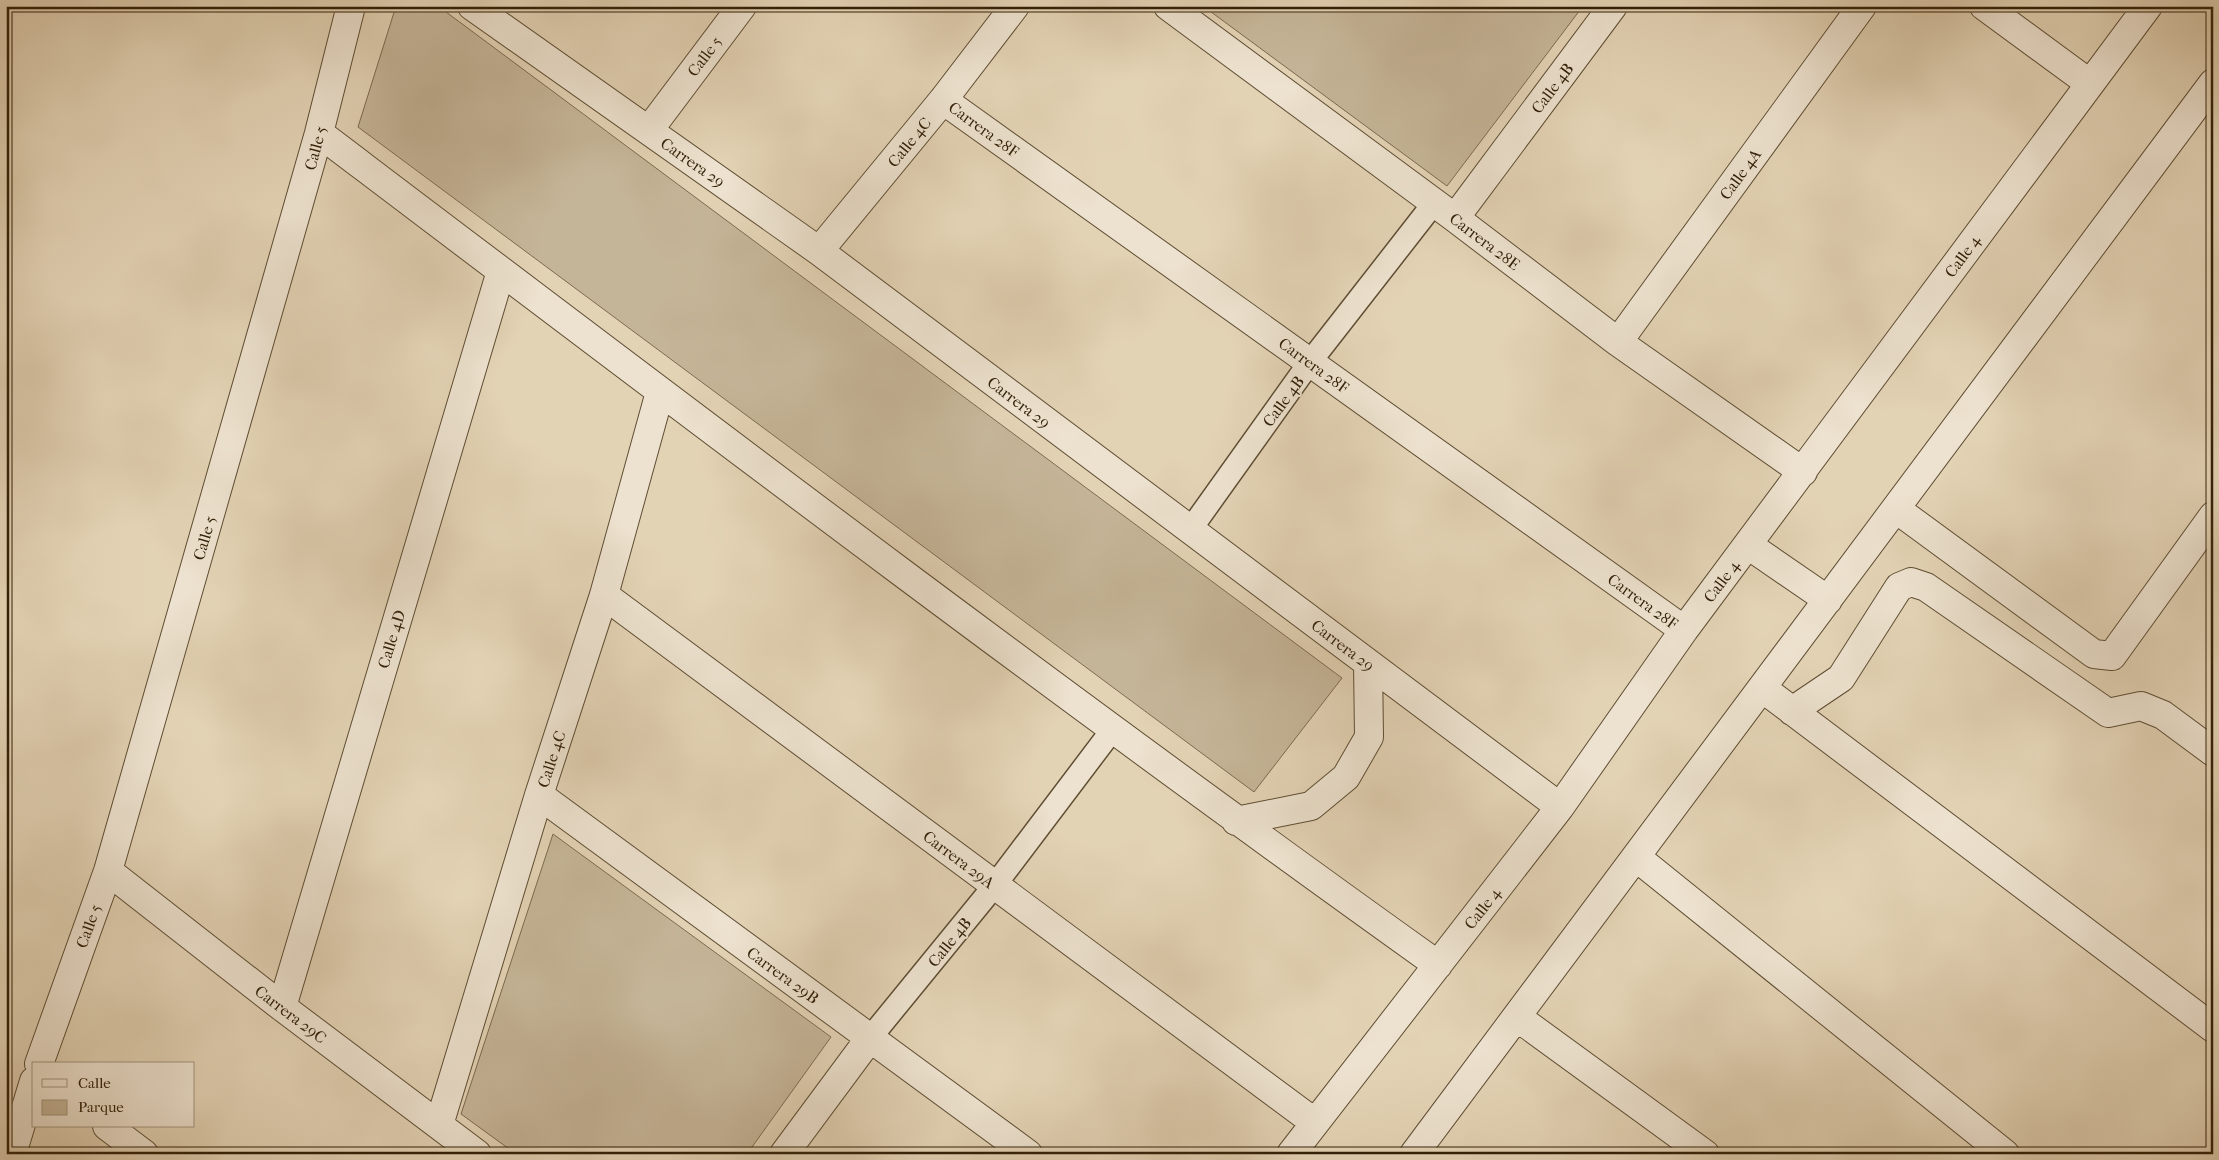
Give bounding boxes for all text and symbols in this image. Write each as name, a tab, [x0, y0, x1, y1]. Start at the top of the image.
street label: Calle 5	[683, 32, 726, 80]
street label: Calle 4B	[1527, 59, 1577, 117]
street label: Carrera 28F	[945, 98, 1023, 161]
street label: Calle 4C	[884, 114, 935, 171]
street label: Calle 5	[300, 124, 331, 172]
street label: Carrera 29	[657, 133, 728, 191]
street label: Calle 4A	[1716, 145, 1766, 203]
street label: Carrera 28E	[1446, 209, 1524, 274]
street label: Calle 4	[1941, 231, 1984, 281]
street label: Carrera 28F	[1275, 334, 1353, 397]
street label: Calle 4B	[1259, 372, 1308, 430]
street label: Carrera 29	[983, 373, 1054, 432]
street label: Calle 5	[189, 514, 220, 562]
street label: Calle 4	[1699, 556, 1744, 606]
street label: Carrera 28F	[1604, 570, 1682, 633]
street label: Calle 4D	[374, 608, 409, 671]
street label: Carrera 29	[1307, 616, 1378, 675]
street label: Calle 4C	[533, 728, 570, 790]
street label: Carrera 29A	[919, 826, 999, 893]
street label: Calle 4	[1460, 883, 1505, 933]
street label: Calle 5	[72, 902, 105, 951]
street label: Calle 4B	[924, 914, 975, 971]
street label: Carrera 29B	[743, 943, 822, 1008]
street label: Carrera 29C	[251, 981, 330, 1047]
legend	[32, 1062, 195, 1128]
text: Calle	[78, 1074, 111, 1092]
text: Parque	[78, 1098, 124, 1116]

